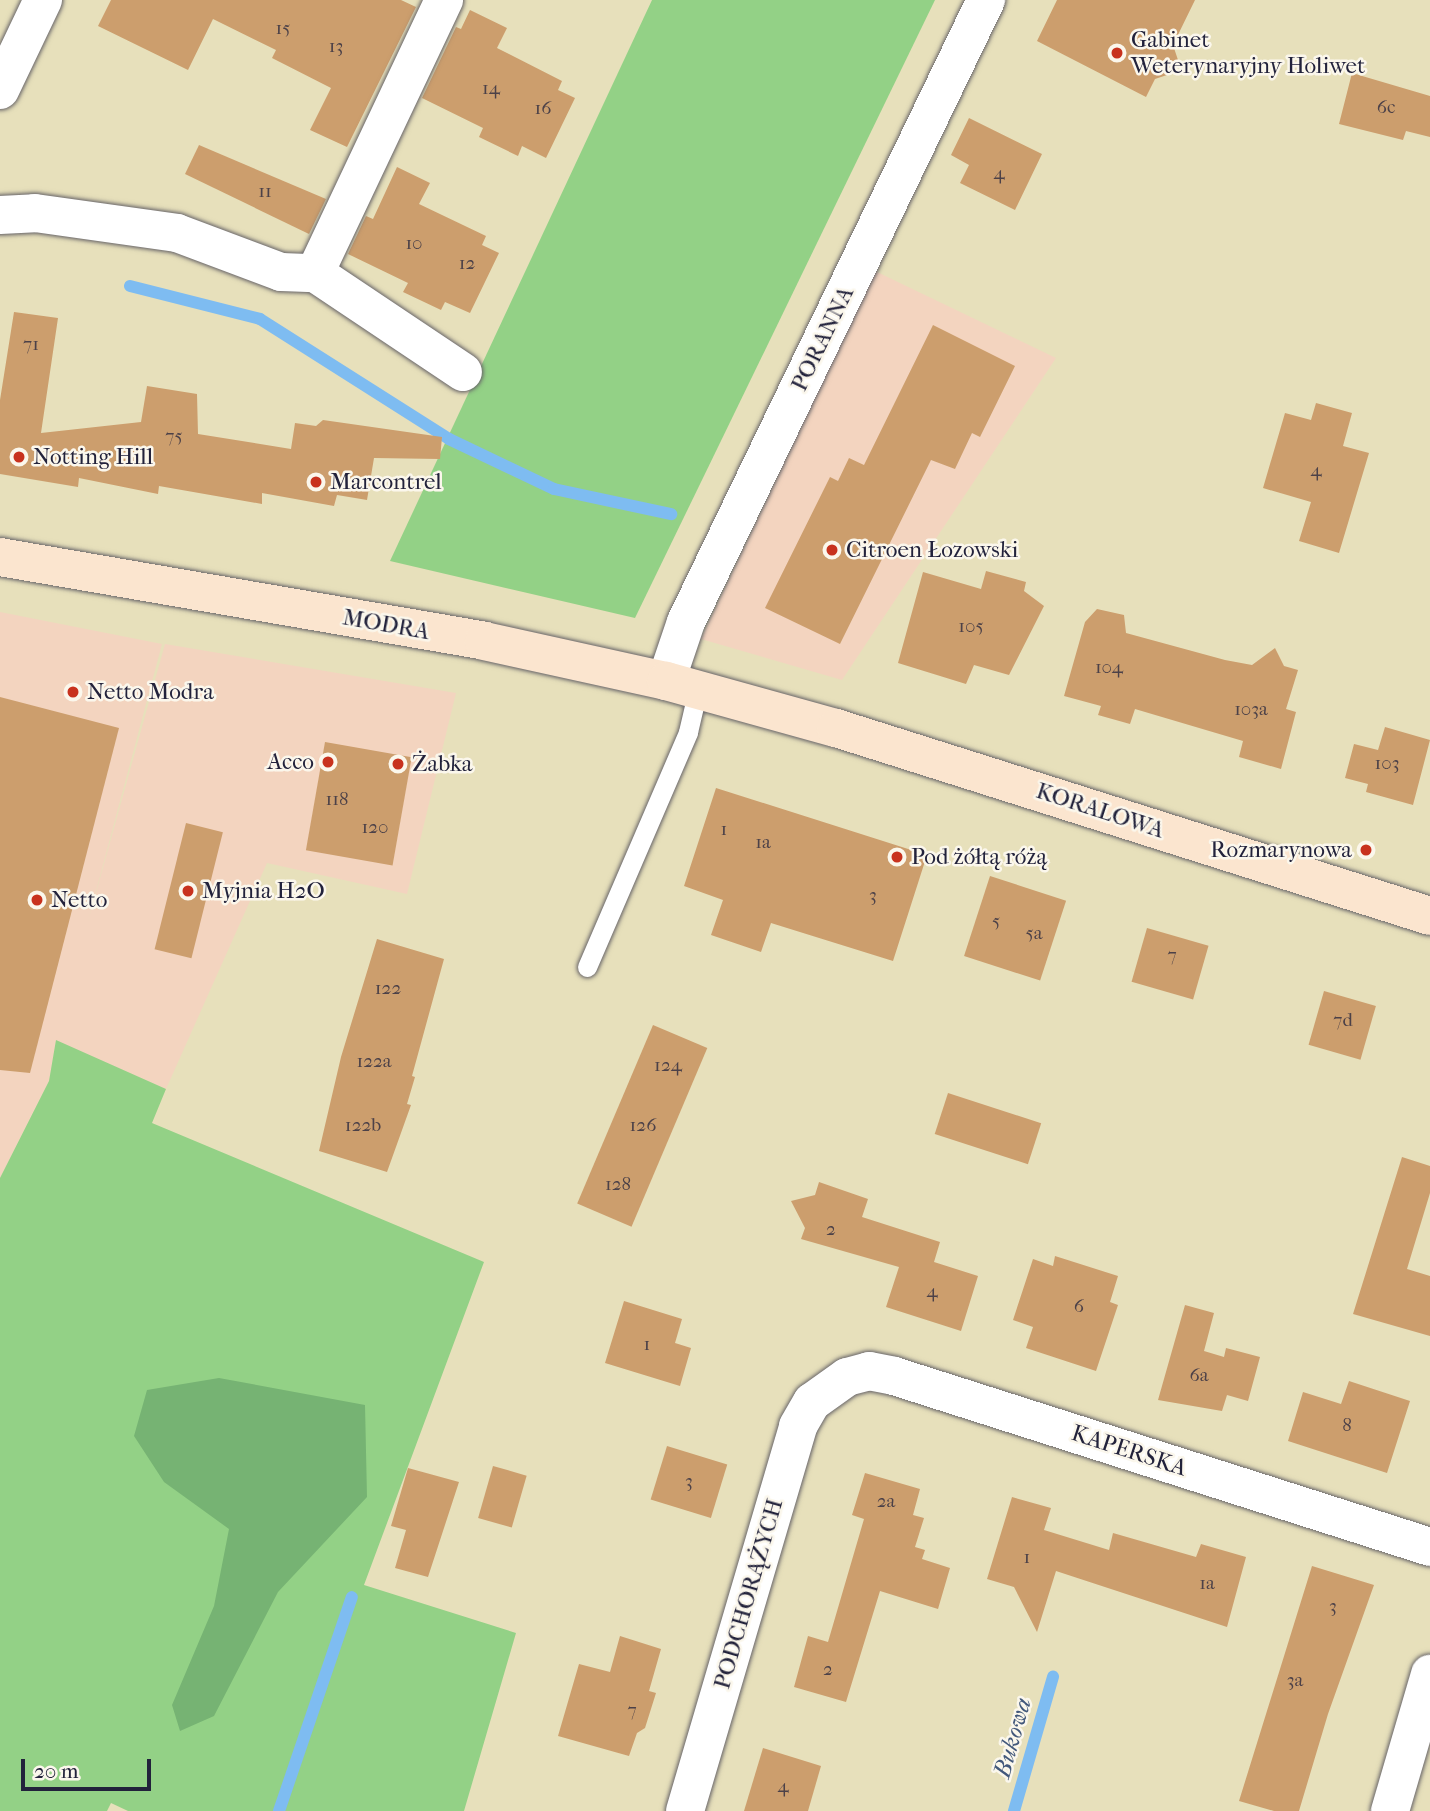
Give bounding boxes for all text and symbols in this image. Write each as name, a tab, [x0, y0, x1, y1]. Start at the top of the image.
house number: 15	[276, 18, 290, 40]
place label: Gabinet Weterynaryjny Holiwet	[1131, 26, 1365, 80]
house number: 13	[329, 36, 343, 58]
marker: Gabinet Weterynaryjny Holiwet	[1109, 45, 1125, 61]
house number: 14	[482, 78, 500, 100]
house number: 6c	[1377, 97, 1395, 119]
house number: 16	[535, 98, 551, 120]
house number: 4	[993, 163, 1005, 185]
house number: 11	[258, 181, 272, 203]
house number: 10	[405, 233, 423, 255]
house number: 12	[459, 253, 475, 275]
street label: PORANNA	[786, 282, 860, 396]
house number: 71	[23, 334, 39, 356]
house number: 75	[165, 426, 183, 448]
place label: Notting Hill	[33, 443, 153, 471]
marker: Notting Hill	[11, 449, 27, 465]
house number: 4	[1310, 460, 1322, 482]
place label: Marcontrel	[330, 468, 442, 496]
marker: Marcontrel	[308, 474, 324, 490]
place label: Citroen Łozowski	[846, 536, 1018, 564]
marker: Citroen Łozowski	[824, 542, 840, 558]
street label: MODRA	[340, 604, 432, 646]
house number: 105	[958, 616, 984, 638]
house number: 104	[1095, 657, 1123, 679]
place label: Netto Modra	[87, 678, 214, 706]
marker: Netto Modra	[65, 684, 81, 700]
house number: 103a	[1234, 699, 1268, 721]
place label: Acco	[267, 748, 314, 776]
place label: Żabka	[412, 750, 472, 778]
house number: 103	[1375, 753, 1399, 775]
marker: Acco	[320, 754, 336, 770]
marker: Żabka	[390, 756, 406, 772]
street label: KORALOWA	[1033, 777, 1167, 845]
house number: 118	[325, 789, 349, 811]
house number: 120	[361, 817, 389, 839]
house number: 1	[721, 819, 727, 841]
house number: 1a	[755, 832, 771, 854]
place label: Rozmarynowa	[1210, 836, 1352, 864]
marker: Rozmarynowa	[1358, 842, 1374, 858]
place label: Pod żółtą różą	[911, 843, 1047, 871]
marker: Pod żółtą różą	[889, 849, 905, 865]
place label: Myjnia H2O	[202, 877, 325, 905]
marker: Myjnia H2O	[180, 883, 196, 899]
house number: 3	[869, 885, 877, 907]
place label: Netto	[51, 886, 107, 914]
marker: Netto	[29, 892, 45, 908]
house number: 5	[992, 911, 1000, 933]
house number: 5a	[1026, 923, 1042, 945]
house number: 7	[1167, 945, 1177, 967]
house number: 122	[375, 978, 401, 1000]
house number: 7d	[1333, 1010, 1353, 1032]
house number: 122a	[356, 1051, 392, 1073]
house number: 124	[654, 1055, 682, 1077]
house number: 122b	[345, 1115, 381, 1137]
house number: 126	[630, 1115, 656, 1137]
house number: 128	[605, 1174, 631, 1196]
house number: 2	[826, 1219, 836, 1241]
house number: 4	[926, 1281, 938, 1303]
house number: 6	[1074, 1296, 1084, 1318]
house number: 1	[644, 1334, 650, 1356]
house number: 6a	[1189, 1365, 1209, 1387]
house number: 8	[1342, 1415, 1352, 1437]
street label: KAPERSKA	[1068, 1419, 1190, 1483]
house number: 3	[685, 1471, 693, 1493]
house number: 2a	[877, 1491, 895, 1513]
street label: PODCHORĄŻYCH	[709, 1496, 789, 1692]
house number: 1	[1024, 1547, 1030, 1569]
house number: 1a	[1199, 1573, 1215, 1595]
house number: 3	[1329, 1596, 1337, 1618]
house number: 2	[823, 1659, 833, 1681]
house number: 3a	[1287, 1670, 1303, 1692]
water label: Bukowa	[988, 1695, 1038, 1781]
house number: 7	[627, 1700, 637, 1722]
scale bar	[24, 1744, 154, 1788]
text: 20 m	[34, 1759, 78, 1783]
house number: 4	[777, 1776, 789, 1798]

